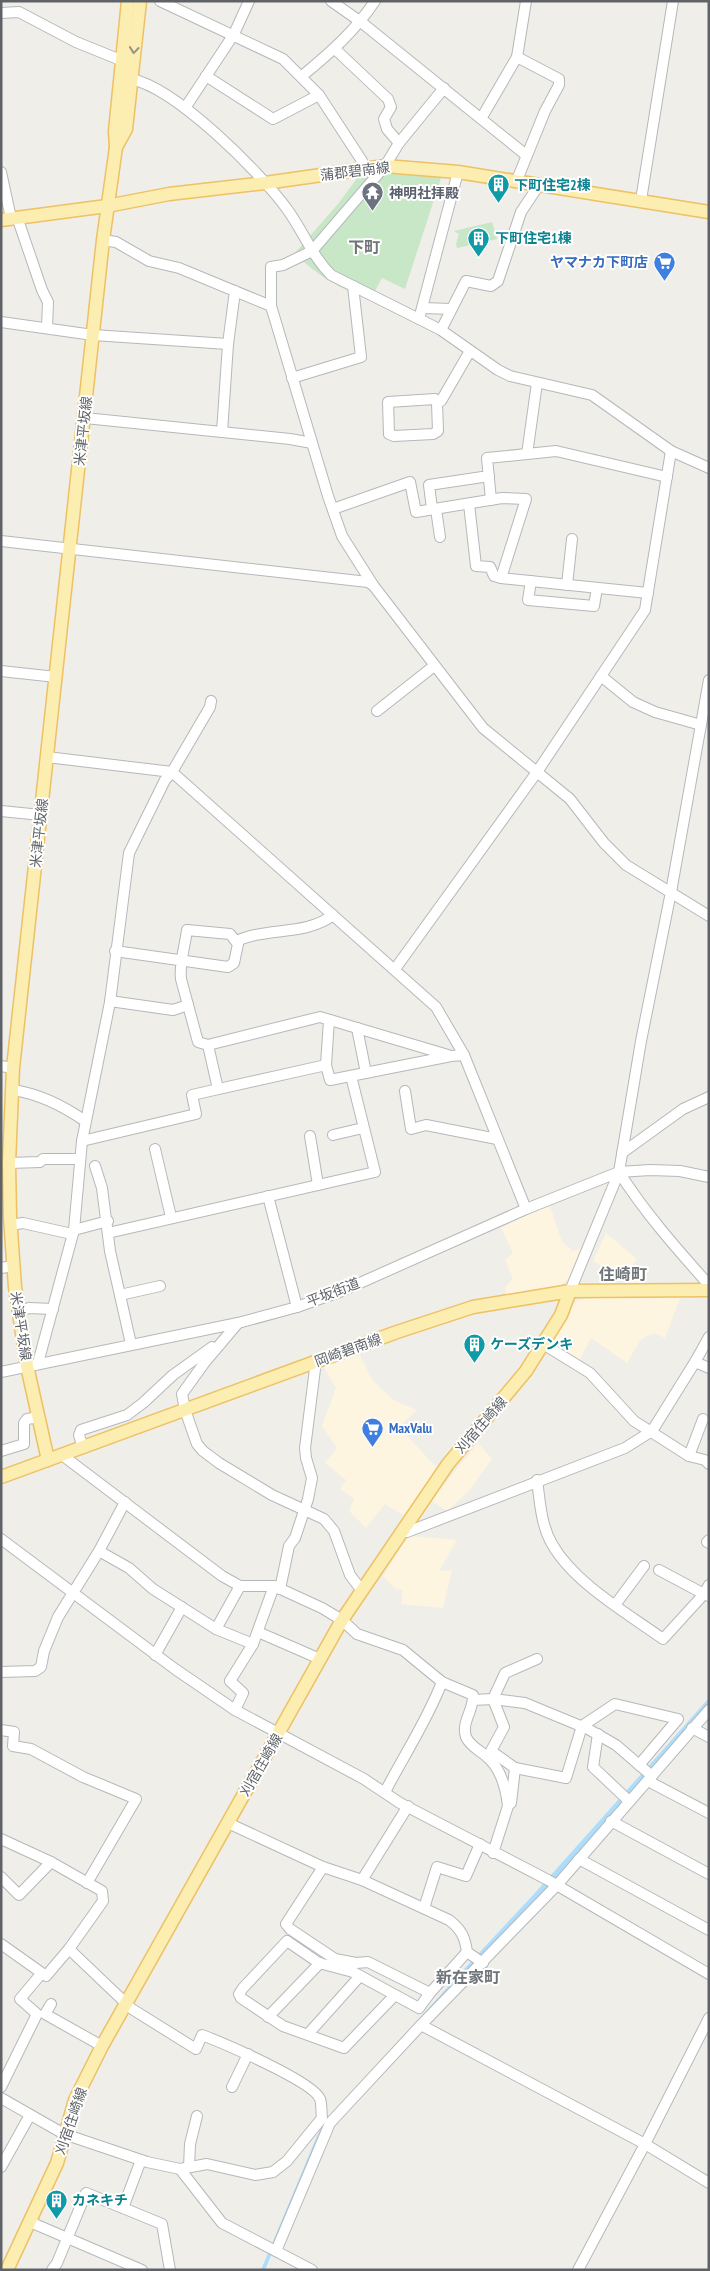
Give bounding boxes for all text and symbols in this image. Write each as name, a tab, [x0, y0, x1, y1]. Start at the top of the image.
one-way arrow	[129, 46, 140, 54]
street label: 蒲郡碧南線	[319, 158, 391, 184]
building icon: 下町住宅2棟	[486, 173, 510, 204]
place label: 下町住宅2棟	[514, 176, 591, 194]
temple icon: 神明社拝殿	[361, 181, 385, 212]
place label: 神明社拝殿	[389, 184, 459, 202]
building icon: 下町住宅1棟	[467, 226, 491, 257]
place label: 下町住宅1棟	[495, 229, 572, 247]
district label: 下町	[348, 237, 380, 257]
supermarket icon: ヤマナカ下町店	[652, 250, 676, 281]
place label: ヤマナカ下町店	[550, 253, 648, 271]
street label: 米津平坂線	[70, 395, 96, 467]
street label: 米津平坂線	[26, 797, 52, 869]
district label: 住崎町	[598, 1264, 647, 1284]
street label: 平坂街道	[304, 1274, 362, 1310]
street label: 米津平坂線	[7, 1290, 35, 1362]
street label: 岡崎碧南線	[312, 1330, 384, 1370]
building icon: ケーズデンキ	[462, 1332, 486, 1363]
place label: ケーズデンキ	[490, 1335, 573, 1353]
street label: 刈宿住崎線	[451, 1393, 511, 1457]
supermarket icon: MaxValu	[361, 1416, 385, 1447]
place label: MaxValu	[389, 1419, 432, 1437]
street label: 刈宿住崎線	[236, 1730, 286, 1800]
district label: 新在家町	[436, 1967, 500, 1987]
street label: 刈宿住崎線	[51, 2085, 91, 2157]
building icon: カネキチ	[44, 2188, 68, 2219]
place label: カネキチ	[72, 2191, 128, 2209]

